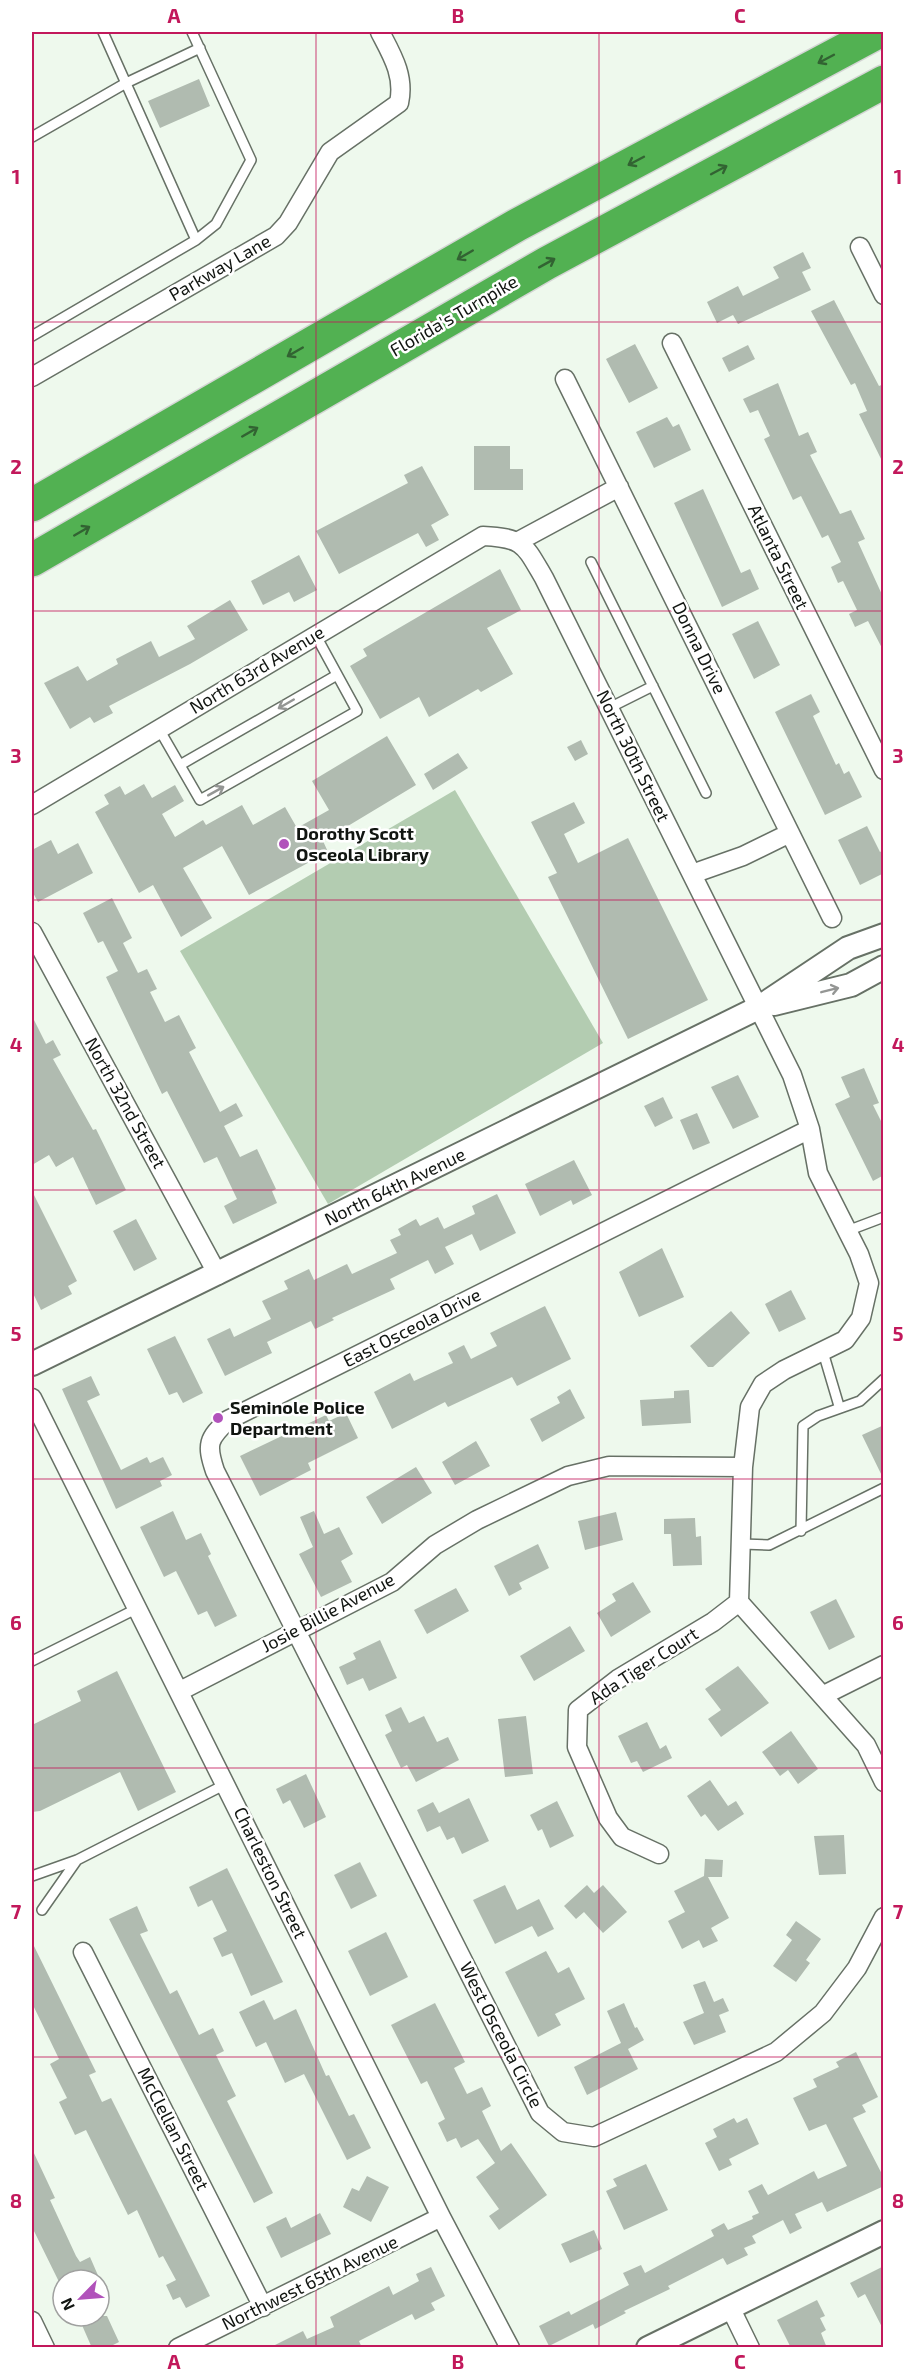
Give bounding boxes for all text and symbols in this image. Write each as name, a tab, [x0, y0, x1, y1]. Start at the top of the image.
text: A	[167, 3, 181, 27]
text: B	[452, 3, 464, 27]
text: C	[734, 3, 746, 27]
one-way arrow	[818, 53, 835, 65]
one-way arrow	[628, 155, 645, 167]
text: 1	[12, 164, 20, 188]
one-way arrow	[710, 164, 727, 176]
text: 1	[894, 164, 902, 188]
street label: Parkway Lane	[165, 229, 274, 305]
one-way arrow	[457, 249, 474, 261]
one-way arrow	[538, 257, 555, 269]
street label: Florida's Turnpike	[386, 270, 521, 361]
one-way arrow	[287, 346, 304, 358]
one-way arrow	[241, 426, 258, 438]
text: 2	[10, 454, 22, 478]
text: 2	[892, 454, 904, 478]
street label: Atlanta Street	[744, 500, 814, 613]
one-way arrow	[73, 524, 90, 536]
street label: Donna Drive	[668, 598, 732, 697]
street label: North 63rd Avenue	[185, 620, 328, 718]
street label: North 30th Street	[593, 686, 675, 825]
one-way arrow	[278, 698, 295, 710]
text: 3	[10, 743, 22, 767]
text: 3	[892, 743, 904, 767]
one-way arrow	[207, 785, 224, 797]
place label: Dorothy Scott Osceola Library	[296, 822, 430, 865]
marker: Dorothy Scott Osceola Library	[277, 837, 291, 851]
one-way arrow	[820, 983, 839, 995]
text: 4	[10, 1032, 23, 1056]
text: 4	[892, 1032, 905, 1056]
street label: North 32nd Street	[81, 1033, 171, 1172]
street label: North 64th Avenue	[321, 1142, 469, 1230]
street label: East Osceola Drive	[339, 1283, 484, 1371]
text: 5	[10, 1321, 22, 1345]
text: 5	[892, 1321, 904, 1345]
place label: Seminole Police Department	[230, 1396, 365, 1439]
marker: Seminole Police Department	[211, 1411, 225, 1425]
street label: Josie Billie Avenue	[257, 1568, 398, 1657]
text: 6	[10, 1610, 22, 1634]
text: 6	[892, 1610, 904, 1634]
street label: Ada Tiger Court	[585, 1622, 702, 1708]
street label: Charleston Street	[230, 1803, 312, 1942]
text: 7	[11, 1899, 22, 1923]
text: 7	[893, 1899, 904, 1923]
street label: West Osceola Circle	[456, 1958, 548, 2111]
street label: McClellan Street	[133, 2063, 214, 2194]
text: 8	[10, 2188, 22, 2212]
text: 8	[892, 2188, 904, 2212]
street label: Northwest 65th Avenue	[218, 2230, 401, 2334]
north arrow	[51, 2268, 111, 2328]
text: N	[56, 2295, 78, 2314]
text: A	[167, 2349, 181, 2373]
text: B	[452, 2349, 464, 2373]
text: C	[734, 2349, 746, 2373]

